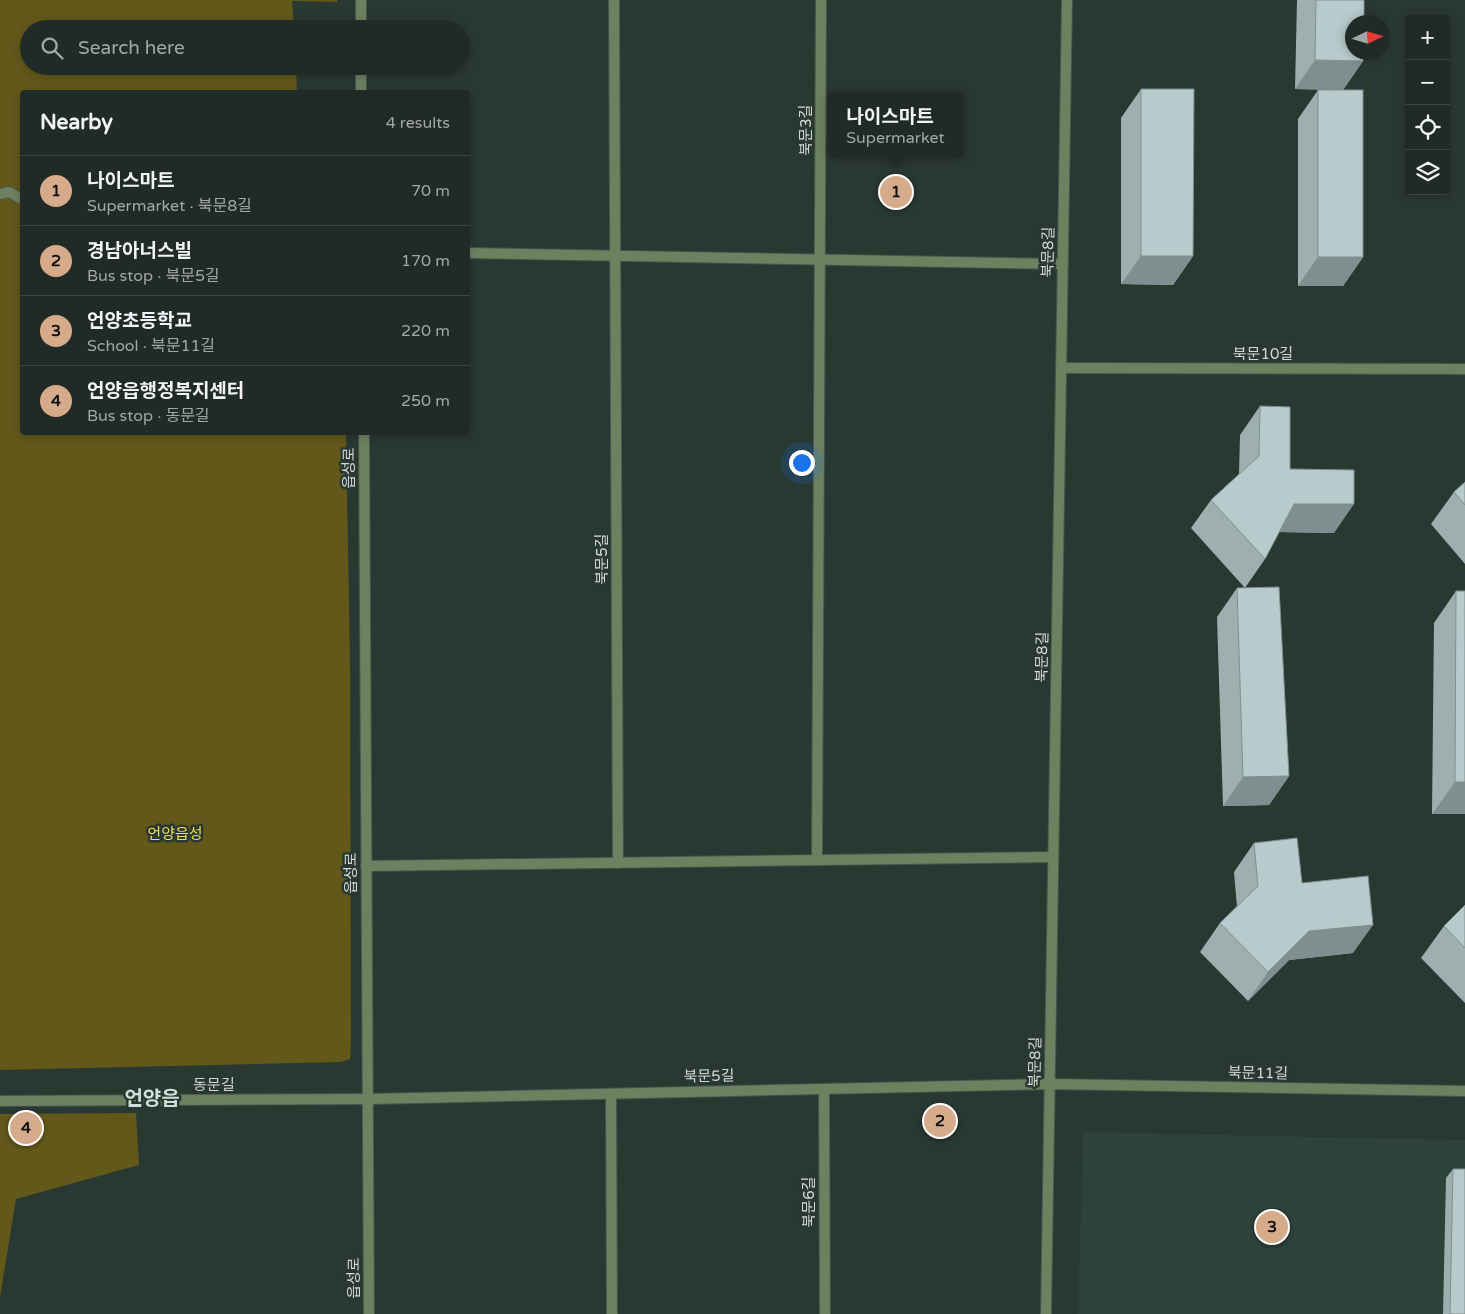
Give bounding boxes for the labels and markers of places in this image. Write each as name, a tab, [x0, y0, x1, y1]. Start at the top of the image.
pin: 1	[880, 173, 912, 211]
pin: 2	[924, 1102, 956, 1140]
pin: 4	[10, 1109, 42, 1147]
pin: 3	[1256, 1208, 1288, 1246]

